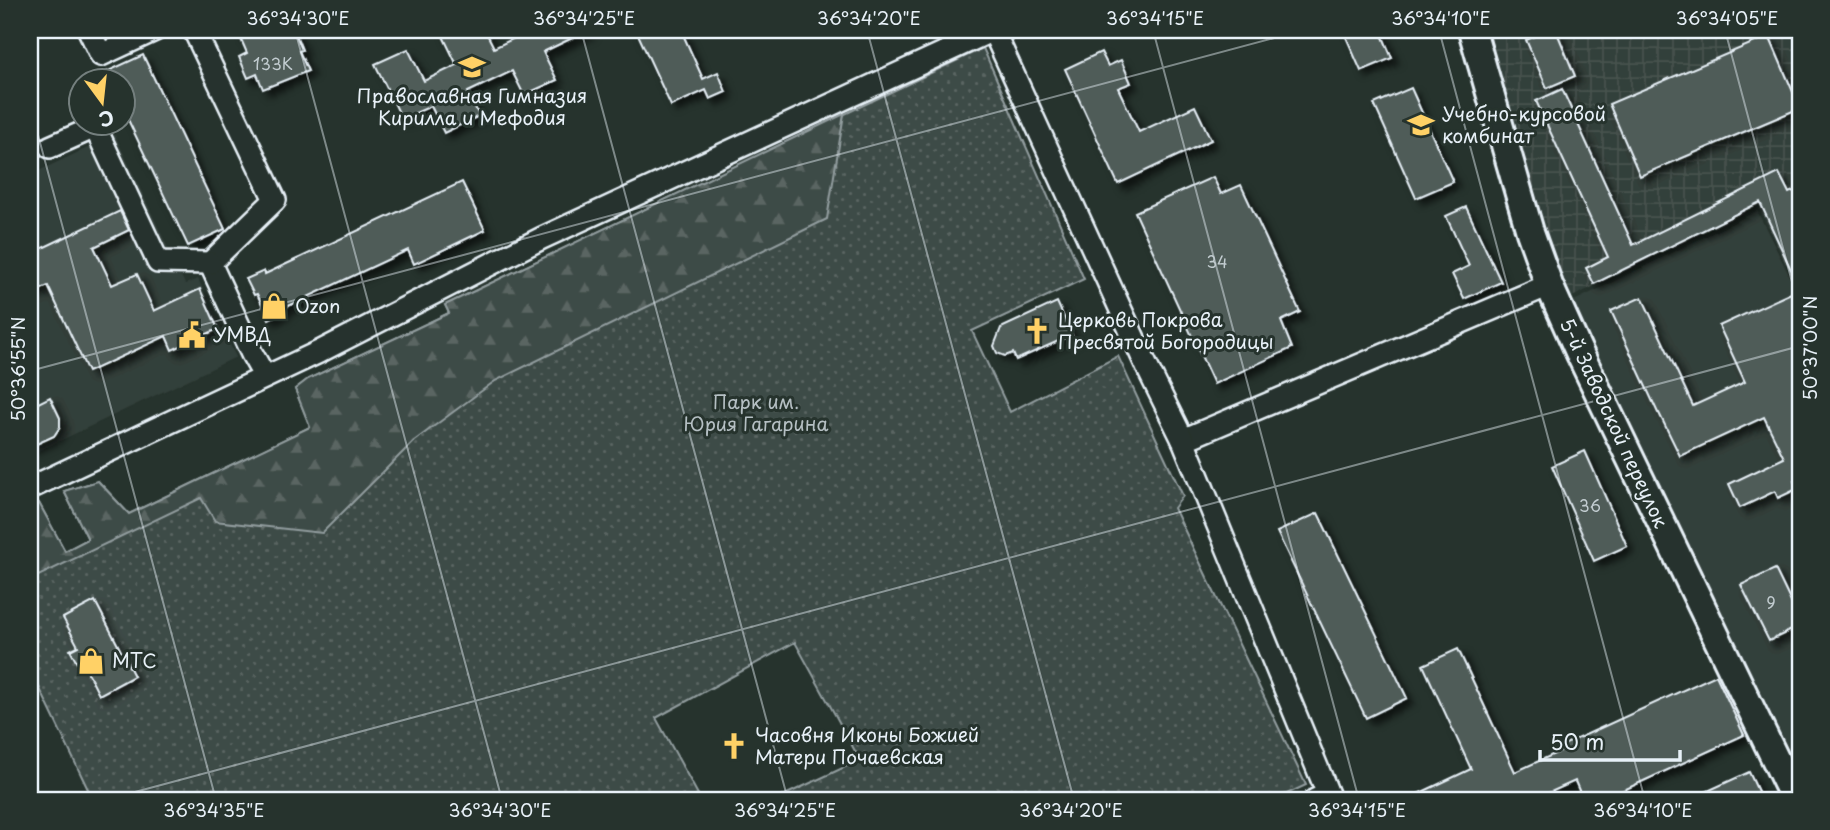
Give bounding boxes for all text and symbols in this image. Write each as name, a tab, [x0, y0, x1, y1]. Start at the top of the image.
text: 36°34'30"E	[246, 4, 350, 31]
text: 36°34'25"E	[533, 4, 635, 31]
text: 36°34'20"E	[817, 4, 921, 31]
text: 36°34'15"E	[1106, 4, 1204, 31]
text: 36°34'10"E	[1391, 4, 1491, 31]
text: 36°34'05"E	[1676, 4, 1778, 31]
house number: 133К	[253, 51, 293, 75]
school or university icon: Православная Гимназия Кирилла и Мефодия	[457, 52, 487, 82]
north arrow	[66, 66, 136, 136]
place label: Православная Гимназия Кирилла и Мефодия	[357, 81, 587, 131]
place label: Учебно-курсовой комбинат	[1442, 99, 1606, 149]
text: С	[96, 104, 117, 135]
school or university icon: Учебно-курсовой комбинат	[1406, 110, 1436, 140]
house number: 34	[1206, 249, 1228, 273]
shop icon: Ozon	[259, 291, 289, 321]
place label: Ozon	[295, 291, 340, 319]
text: 50°37'00"N	[1796, 295, 1823, 401]
place label: Церковь Покрова Пресвятой Богородицы	[1058, 305, 1273, 355]
street label: 5-й Заводской переулок	[1554, 313, 1676, 533]
text: 50°36'55"N	[4, 316, 31, 422]
church icon: Церковь Покрова Пресвятой Богородицы	[1022, 316, 1052, 346]
public building icon: УМВД	[177, 320, 207, 350]
place label: УМВД	[213, 320, 272, 348]
park label: Парк им. Юрия Гагарина	[684, 387, 828, 437]
house number: 36	[1579, 493, 1601, 517]
house number: 9	[1766, 590, 1776, 614]
shop icon: МТС	[76, 646, 106, 676]
place label: МТС	[112, 646, 157, 674]
scale bar	[1540, 718, 1680, 762]
place label: Часовня Иконы Божией Матери Почаевская	[755, 720, 979, 770]
text: 50 m	[1550, 725, 1604, 757]
church icon: Часовня Иконы Божией Матери Почаевская	[719, 731, 749, 761]
text: 36°34'35"E	[163, 796, 265, 823]
text: 36°34'30"E	[448, 796, 552, 823]
text: 36°34'25"E	[734, 796, 836, 823]
text: 36°34'20"E	[1019, 796, 1123, 823]
text: 36°34'15"E	[1308, 796, 1406, 823]
text: 36°34'10"E	[1593, 796, 1693, 823]

